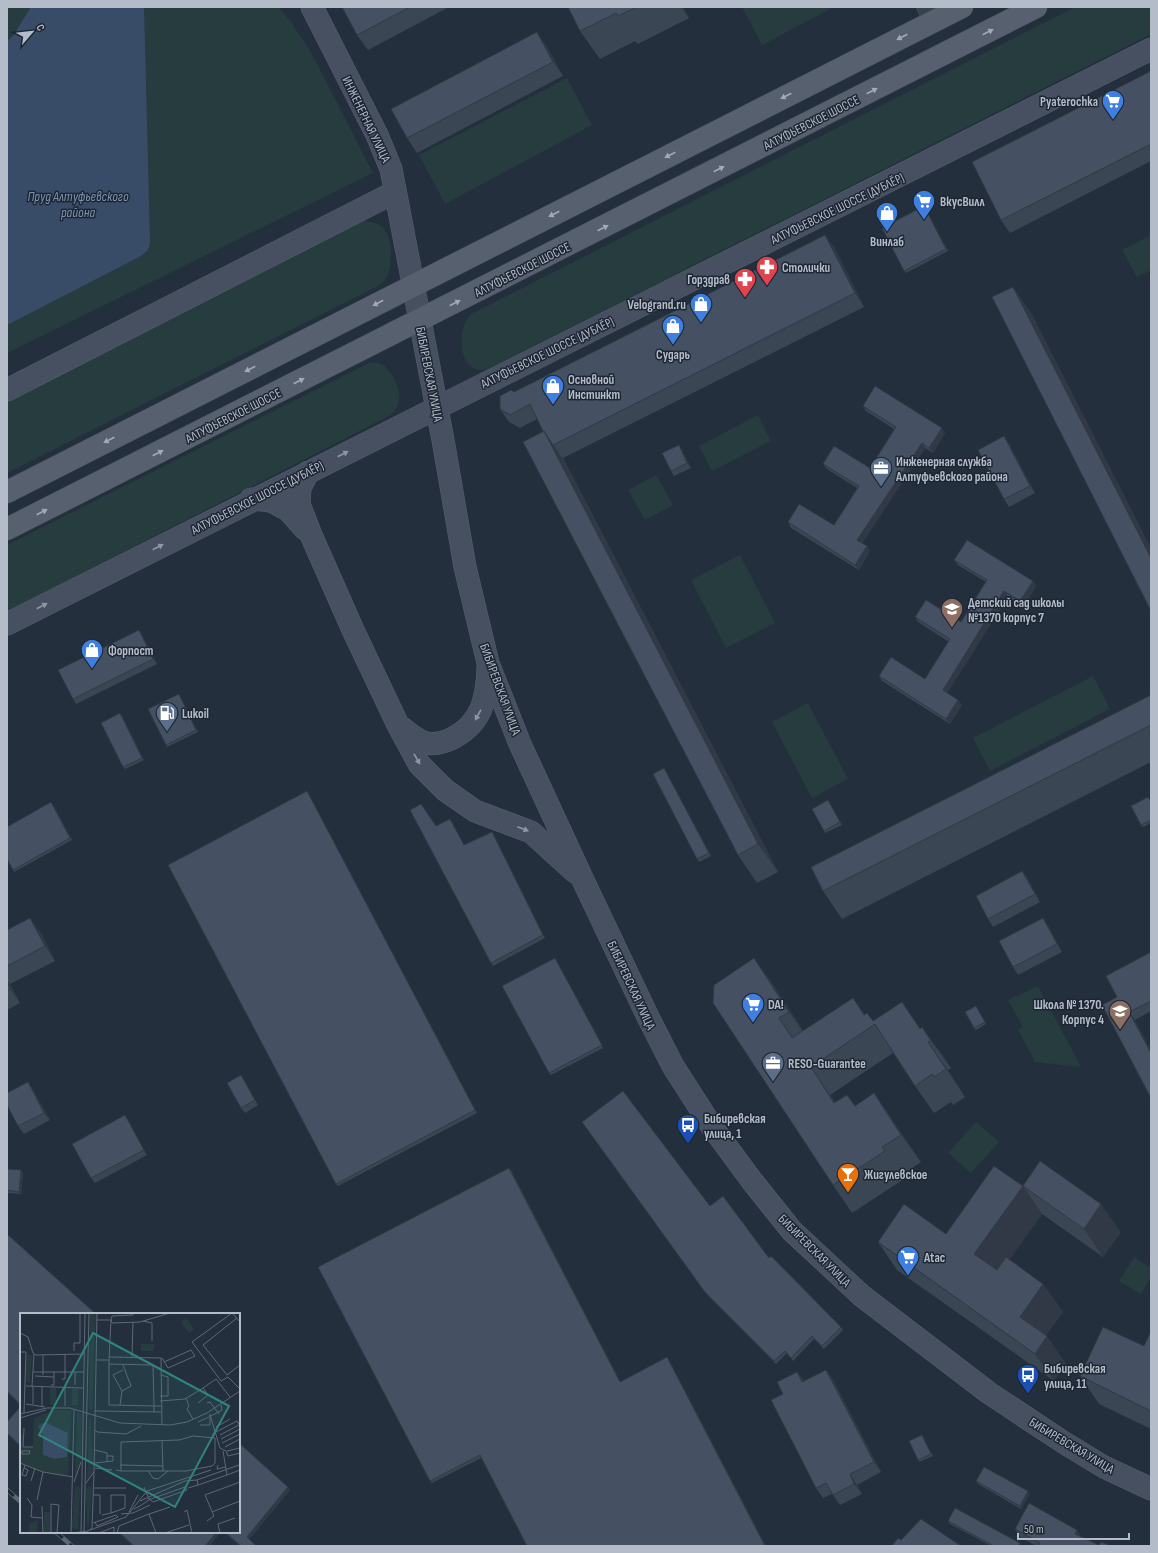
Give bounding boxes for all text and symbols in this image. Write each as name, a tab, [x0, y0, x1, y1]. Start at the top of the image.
north arrow	[12, 12, 52, 52]
text: С	[33, 22, 48, 33]
one-way arrow	[982, 28, 994, 35]
one-way arrow	[896, 34, 908, 40]
street label: ИНЖЕНЕРНАЯ УЛИЦА	[338, 74, 394, 166]
one-way arrow	[866, 87, 878, 94]
supermarket icon: Pyaterochka	[1100, 88, 1126, 121]
street label: АЛТУФЬЕВСКОЕ ШОССЕ	[760, 92, 862, 154]
one-way arrow	[780, 93, 792, 99]
place label: Pyaterochka	[1040, 94, 1098, 110]
one-way arrow	[664, 152, 676, 158]
one-way arrow	[713, 165, 725, 172]
street label: АЛТУФЬЕВСКОЕ ШОССЕ (ДУБЛЁР)	[767, 170, 907, 249]
water label: Пруд Алтуфьевского района	[27, 188, 129, 221]
supermarket icon: ВкусВилл	[911, 188, 937, 221]
place label: ВкусВилл	[940, 194, 986, 210]
shop icon: Винлаб	[874, 200, 900, 233]
one-way arrow	[548, 211, 560, 217]
one-way arrow	[597, 224, 609, 231]
place label: Винлаб	[870, 234, 904, 250]
street label: АЛТУФЬЕВСКОЕ ШОССЕ	[471, 239, 573, 301]
pharmacy icon: Столички	[754, 254, 780, 287]
place label: Столички	[782, 260, 831, 276]
pharmacy icon: Горздрав	[732, 266, 758, 299]
place label: Горздрав	[687, 272, 730, 288]
shop icon: Velogrand.ru	[688, 291, 714, 324]
place label: Velogrand.ru	[628, 297, 686, 313]
one-way arrow	[373, 300, 384, 306]
one-way arrow	[449, 300, 461, 306]
shop icon: Сударь	[660, 313, 686, 346]
street label: АЛТУФЬЕВСКОЕ ШОССЕ (ДУБЛЁР)	[477, 314, 617, 393]
street label: БИБИРЕВСКАЯ УЛИЦА	[412, 325, 446, 423]
place label: Сударь	[656, 347, 691, 363]
one-way arrow	[244, 365, 256, 372]
place label: Основной Инстинкт	[568, 372, 620, 403]
shop icon: Основной Инстинкт	[540, 373, 566, 406]
one-way arrow	[293, 378, 304, 385]
street label: АЛТУФЬЕВСКОЕ ШОССЕ	[182, 385, 284, 447]
one-way arrow	[103, 437, 115, 443]
one-way arrow	[152, 450, 163, 456]
one-way arrow	[337, 451, 349, 457]
place label: Инженерная служба Алтуфьевского района	[895, 454, 1008, 485]
office icon: Инженерная служба Алтуфьевского района	[868, 455, 894, 488]
street label: АЛТУФЬЕВСКОЕ ШОССЕ (ДУБЛЁР)	[188, 457, 326, 539]
one-way arrow	[36, 508, 48, 515]
one-way arrow	[152, 544, 163, 550]
place label: Детский сад школы №1370 корпус 7	[968, 595, 1064, 626]
school or university icon: Детский сад школы №1370 корпус 7	[939, 596, 965, 629]
one-way arrow	[36, 603, 48, 609]
shop icon: Форпост	[79, 637, 105, 670]
street label: БИБИРЕВСКАЯ УЛИЦА	[476, 641, 524, 738]
place label: Форпост	[108, 643, 154, 659]
fuel station icon: Lukoil	[154, 700, 180, 733]
place label: Lukoil	[182, 706, 209, 722]
one-way arrow	[475, 709, 482, 720]
one-way arrow	[413, 753, 420, 765]
one-way arrow	[518, 827, 530, 833]
street label: БИБИРЕВСКАЯ УЛИЦА	[603, 938, 659, 1033]
supermarket icon: DA!	[740, 991, 766, 1024]
place label: DA!	[768, 997, 784, 1013]
place label: Школа № 1370. Корпус 4	[1033, 997, 1104, 1028]
school or university icon: Школа № 1370. Корпус 4	[1107, 998, 1133, 1031]
office icon: RESO-Guarantee	[760, 1050, 786, 1083]
place label: RESO-Guarantee	[788, 1056, 866, 1072]
place label: Бибиревская улица, 1	[704, 1111, 766, 1142]
bus stop icon: Бибиревская улица, 1	[675, 1112, 701, 1145]
bar icon: Жигулевское	[835, 1161, 861, 1194]
place label: Жигулевское	[864, 1167, 928, 1183]
street label: БИБИРЕВСКАЯ УЛИЦА	[775, 1211, 854, 1291]
supermarket icon: Atac	[895, 1244, 921, 1277]
place label: Atac	[923, 1250, 946, 1266]
inset map	[20, 1313, 240, 1533]
place label: Бибиревская улица, 11	[1044, 1361, 1106, 1392]
bus stop icon: Бибиревская улица, 11	[1015, 1362, 1041, 1395]
street label: БИБИРЕВСКАЯ УЛИЦА	[1026, 1414, 1117, 1478]
scale bar	[1018, 1515, 1129, 1541]
text: 50 m	[1024, 1522, 1044, 1537]

